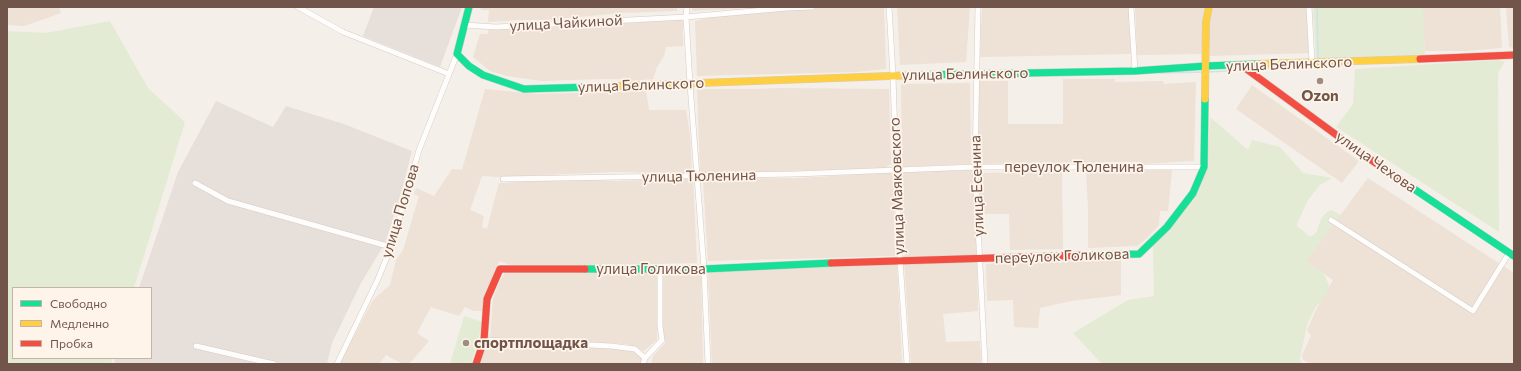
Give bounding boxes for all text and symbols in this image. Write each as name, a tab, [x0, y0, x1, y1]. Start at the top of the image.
street label: улица Чайкиной	[509, 11, 623, 35]
street label: улица Белинского	[1225, 53, 1353, 75]
street label: улица Белинского	[902, 64, 1028, 84]
street label: улица Белинского	[577, 74, 705, 96]
marker: Ozon	[1315, 76, 1325, 86]
place label: Ozon	[1301, 87, 1339, 105]
street label: улица Маяковского	[886, 117, 908, 255]
street label: улица Чехова	[1332, 128, 1420, 196]
street label: улица Есенина	[966, 135, 988, 237]
street label: переулок Тюленина	[1004, 158, 1144, 176]
street label: улица Попова	[377, 162, 423, 260]
street label: улица Тюленина	[642, 166, 756, 186]
street label: переулок Голикова	[994, 245, 1130, 267]
street label: улица Голикова	[596, 260, 706, 278]
legend	[12, 287, 152, 359]
text: Свободно	[50, 296, 107, 310]
text: Медленно	[50, 316, 109, 330]
place label: спортплощадка	[474, 334, 588, 352]
text: Пробка	[50, 336, 93, 350]
marker: спортплощадка	[461, 338, 471, 348]

